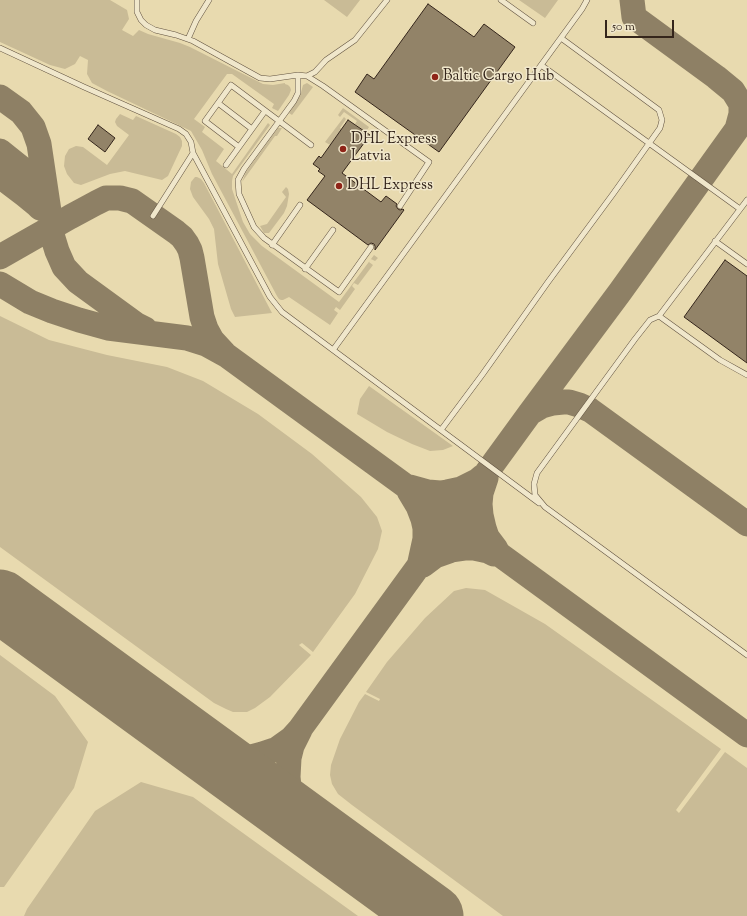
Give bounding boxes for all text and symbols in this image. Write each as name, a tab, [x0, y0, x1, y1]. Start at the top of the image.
scale bar	[607, 12, 676, 38]
text: 50 m	[612, 18, 635, 36]
place label: Baltic Cargo Hub	[443, 68, 554, 86]
marker: Baltic Cargo Hub	[430, 72, 440, 82]
place label: DHL Express Latvia	[351, 131, 437, 166]
marker: DHL Express Latvia	[338, 144, 348, 154]
place label: DHL Express	[347, 177, 433, 195]
marker: DHL Express	[334, 181, 344, 191]

